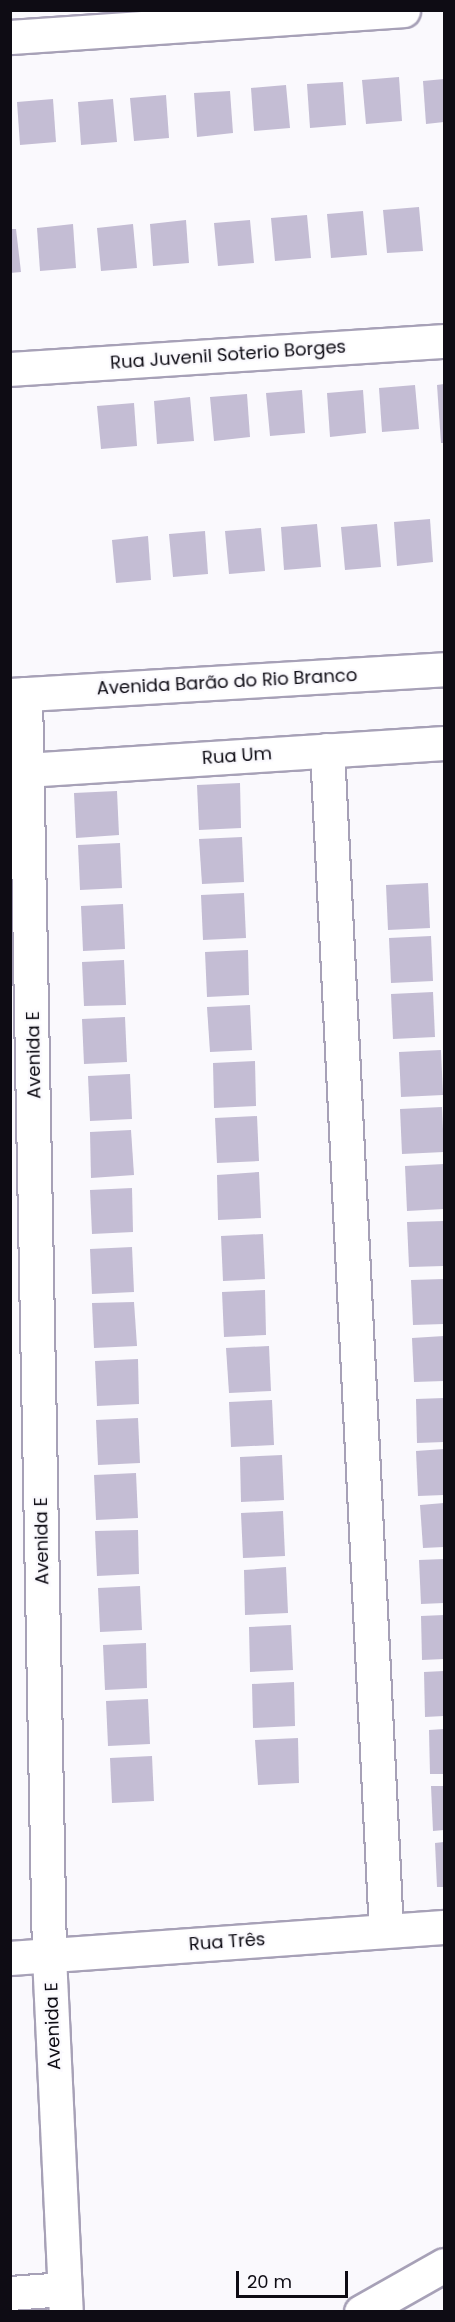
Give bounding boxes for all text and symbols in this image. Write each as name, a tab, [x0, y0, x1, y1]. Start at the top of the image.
street label: Rua Juvenil Soterio Borges	[109, 336, 347, 374]
street label: Avenida Barão do Rio Branco	[96, 664, 358, 700]
street label: Rua Um	[201, 743, 273, 769]
street label: Avenida E	[22, 1011, 46, 1099]
street label: Avenida E	[30, 1497, 54, 1585]
street label: Rua Três	[188, 1929, 266, 1955]
street label: Avenida E	[41, 1982, 65, 2070]
scale bar	[239, 2259, 352, 2297]
text: 20 m	[247, 2269, 292, 2294]

